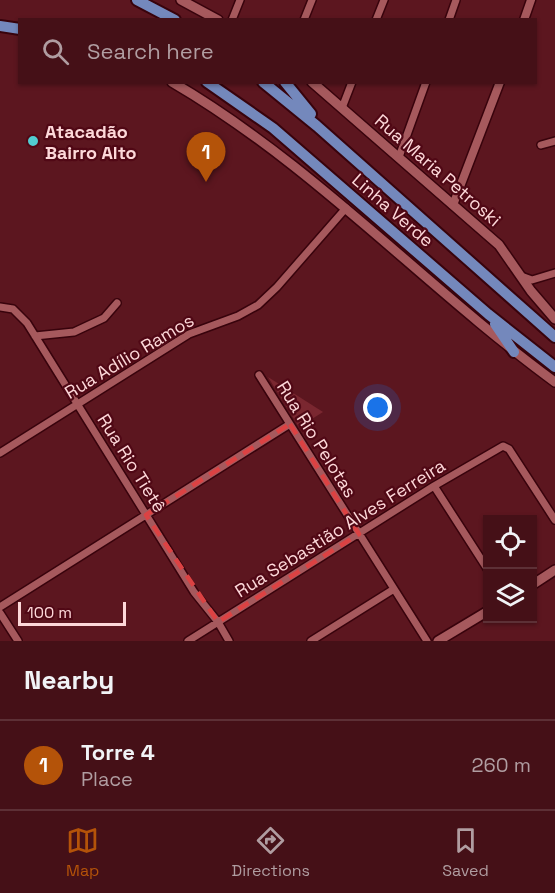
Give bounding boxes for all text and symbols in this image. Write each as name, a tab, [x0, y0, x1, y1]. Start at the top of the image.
search box	[18, 18, 537, 84]
icon: search	[39, 35, 72, 68]
text: Search here	[87, 37, 214, 65]
street label: Rua Maria Petroski	[370, 109, 506, 231]
place label: Atacadão Bairro Alto	[45, 120, 137, 164]
pin: 1	[186, 132, 226, 182]
marker: Atacadão Bairro Alto	[26, 134, 40, 148]
street label: Linha Verde	[347, 168, 439, 252]
street label: Rua Adílio Ramos	[60, 308, 198, 404]
street label: Rua Rio Pelotas	[272, 376, 362, 502]
your location	[363, 393, 392, 422]
street label: Rua Rio Tietê	[93, 409, 171, 517]
street label: Rua Sebastião Alves Ferreira	[231, 454, 449, 602]
map controls	[483, 515, 537, 623]
button: locate	[483, 515, 537, 569]
button: layers	[483, 569, 537, 623]
scale bar	[18, 599, 126, 626]
text: 100 m	[27, 602, 72, 623]
text: Nearby	[24, 663, 114, 697]
text: Torre 4	[81, 738, 155, 766]
text: 1	[39, 752, 48, 778]
text: 260 m	[472, 752, 531, 778]
text: Place	[81, 766, 133, 792]
tab: Map	[66, 824, 99, 881]
tab: Directions	[232, 824, 310, 881]
tab: Saved	[442, 824, 489, 881]

